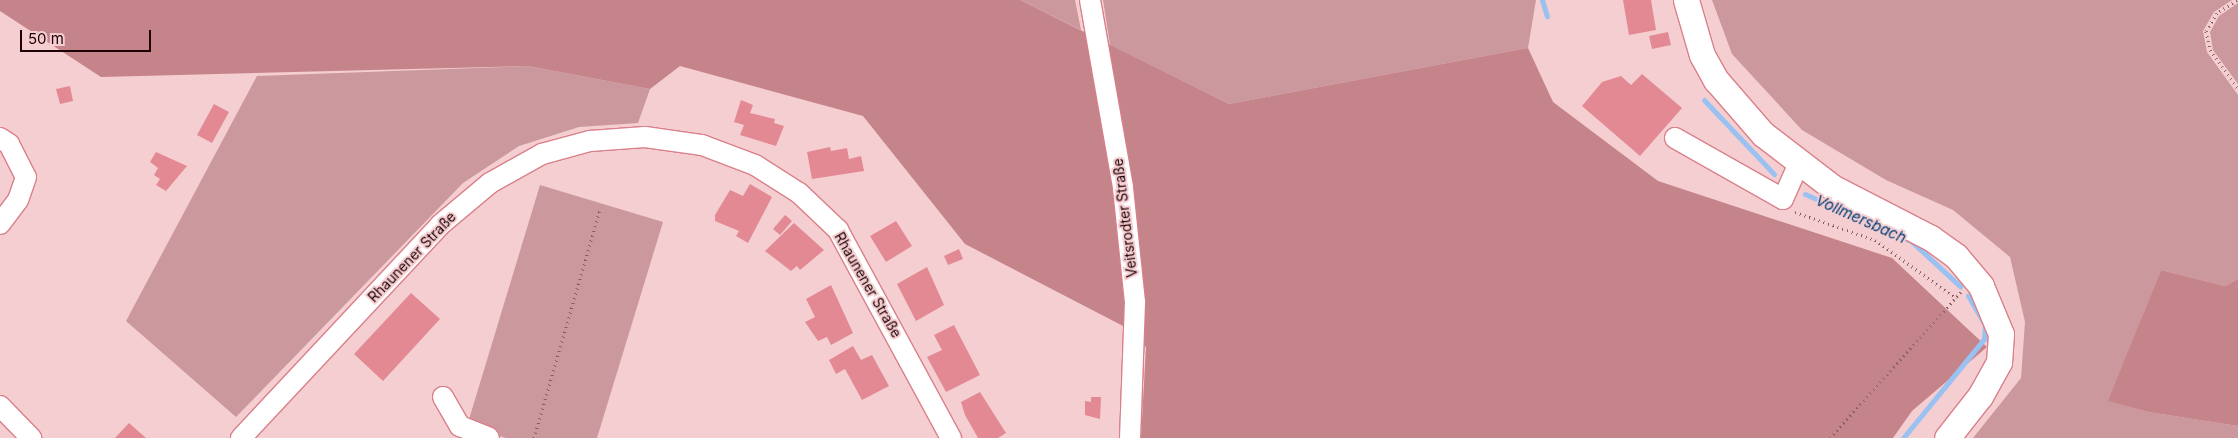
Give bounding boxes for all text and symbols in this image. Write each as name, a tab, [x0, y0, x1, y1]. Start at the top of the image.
scale bar	[22, 20, 154, 52]
text: 50 m	[28, 29, 64, 48]
street label: Veitsrodter Straße	[1109, 158, 1141, 278]
water label: Vollmersbach	[1813, 191, 1909, 247]
street label: Rhaunener Straße	[365, 208, 459, 306]
street label: Rhaunener Straße	[831, 229, 905, 341]

